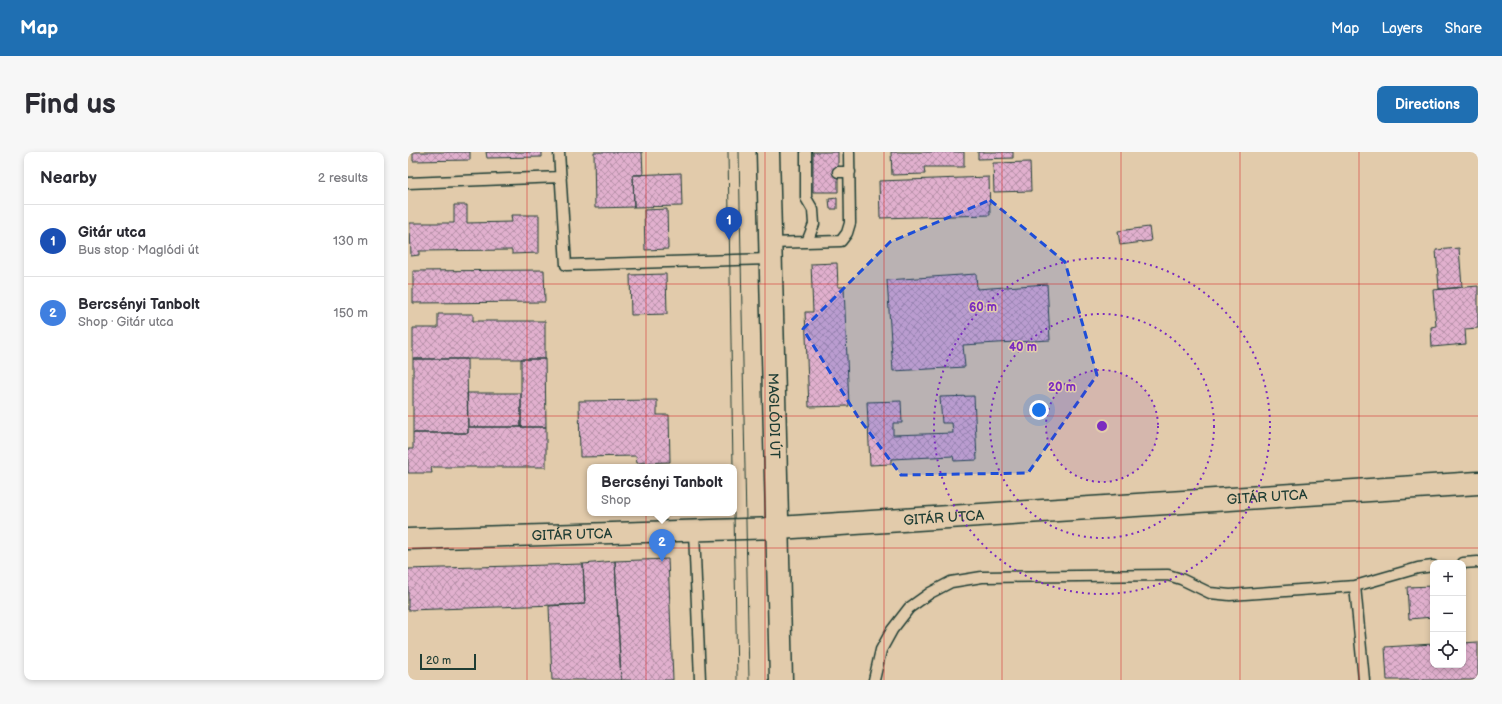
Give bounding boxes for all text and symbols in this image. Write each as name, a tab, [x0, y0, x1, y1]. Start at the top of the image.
text: Map	[20, 17, 58, 40]
text: Map	[1331, 20, 1359, 37]
text: Layers	[1381, 20, 1423, 37]
text: Share	[1445, 20, 1482, 37]
button: Directions	[1377, 86, 1478, 123]
text: Find us	[24, 88, 116, 121]
text: Nearby	[40, 168, 97, 188]
text: 2 results	[318, 170, 368, 186]
pin: 1	[716, 207, 742, 240]
text: Gitár utca	[78, 223, 146, 242]
text: 1	[50, 233, 56, 249]
text: 130 m	[333, 233, 368, 249]
text: Bus stop · Maglódi út	[78, 242, 199, 258]
text: Bercsényi Tanbolt	[78, 295, 200, 314]
text: 60 m	[969, 300, 997, 315]
text: 2	[49, 305, 57, 321]
text: 150 m	[334, 305, 368, 321]
text: Shop · Gitár utca	[78, 314, 174, 330]
text: 40 m	[1009, 340, 1037, 355]
street label: MAGLÓDI ÚT	[764, 373, 784, 460]
text: 20 m	[1048, 380, 1076, 395]
your location	[1029, 400, 1049, 420]
centre of rings	[1095, 419, 1109, 433]
popup	[587, 464, 737, 516]
text: Bercsényi Tanbolt	[601, 473, 723, 492]
street label: GITÁR UTCA	[1226, 486, 1308, 508]
text: Shop	[601, 492, 631, 508]
street label: GITÁR UTCA	[903, 507, 985, 529]
street label: GITÁR UTCA	[531, 525, 613, 544]
pin: 2	[649, 529, 675, 562]
map controls	[1430, 560, 1466, 668]
button: +	[1430, 560, 1466, 596]
button: −	[1430, 596, 1466, 632]
button: locate	[1430, 632, 1466, 668]
scale bar	[420, 652, 476, 671]
text: 20 m	[426, 654, 451, 667]

